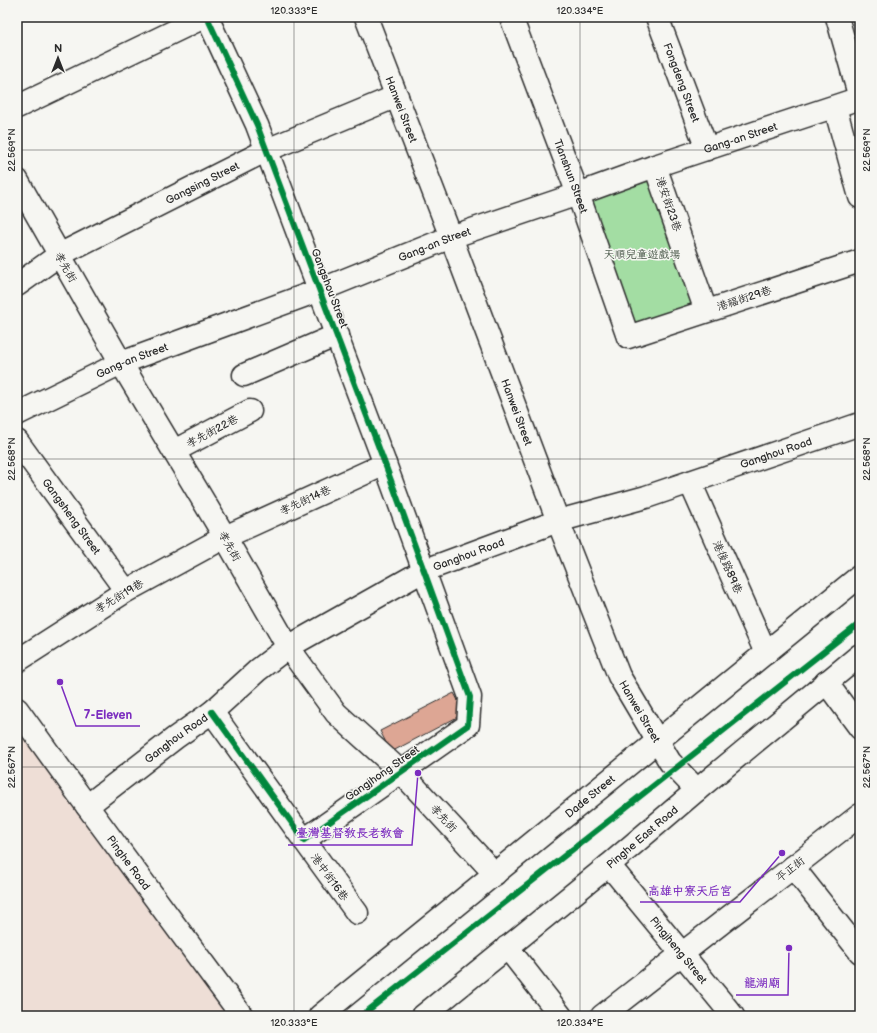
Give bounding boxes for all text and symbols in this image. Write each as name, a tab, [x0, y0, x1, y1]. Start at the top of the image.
text: 120.333°E	[270, 5, 318, 17]
text: 120.334°E	[557, 5, 604, 17]
north arrow	[38, 38, 78, 78]
street label: Fongdeng Street	[660, 41, 702, 125]
text: N	[54, 42, 62, 55]
street label: Hanwei Street	[383, 75, 420, 145]
street label: Gang-an Street	[702, 120, 779, 156]
text: 22.569°N	[6, 128, 18, 172]
text: 22.569°N	[861, 128, 873, 172]
street label: Tianshun Street	[551, 137, 590, 216]
street label: Gangsing Street	[163, 159, 242, 207]
street label: 港安街23巷	[653, 175, 684, 233]
street label: Gang-an Street	[396, 225, 473, 265]
street label: Gangshou Street	[308, 247, 351, 330]
park label: 天順兒童遊戲場	[604, 248, 681, 261]
street label: 孝先街	[52, 250, 80, 286]
street label: 港福街29巷	[715, 284, 773, 313]
street label: Gang-an Street	[94, 340, 170, 381]
street label: Hanwei Street	[498, 377, 535, 448]
street label: 孝先街22巷	[184, 412, 240, 451]
street label: Ganghou Road	[739, 435, 814, 471]
text: 22.568°N	[6, 437, 18, 481]
text: 22.568°N	[861, 437, 873, 481]
street label: Gangsheng Street	[39, 476, 104, 558]
street label: 孝先街14巷	[278, 483, 333, 518]
street label: 孝先街	[216, 529, 244, 565]
street label: Ganghou Road	[431, 535, 506, 574]
street label: 港後路89巷	[710, 539, 745, 596]
street label: 孝先街19巷	[92, 577, 146, 616]
street label: Hanwei Street	[616, 678, 663, 745]
callout: 7-Eleven	[76, 702, 140, 726]
text: 7-Eleven	[84, 708, 132, 723]
street label: Ganghou Road	[142, 711, 210, 766]
street label: Gangjhong Street	[343, 743, 422, 804]
text: 22.567°N	[6, 746, 18, 788]
text: 22.567°N	[861, 746, 873, 788]
street label: Dade Street	[563, 772, 618, 821]
street label: 孝先街	[428, 802, 460, 836]
street label: Pinghe East Road	[604, 803, 681, 871]
callout: 臺灣基督教長老教會	[288, 821, 412, 845]
text: 臺灣基督教長老教會	[296, 826, 404, 841]
street label: Pinghe Road	[104, 833, 153, 893]
street label: 港中街16巷	[308, 851, 351, 903]
street label: 平正街	[773, 853, 808, 885]
callout: 高雄中寮天后宮	[640, 878, 740, 902]
text: 高雄中寮天后宮	[648, 884, 732, 899]
street label: Pingjheng Street	[647, 914, 710, 987]
callout: 龍湖廟	[736, 971, 788, 995]
text: 龍湖廟	[744, 976, 780, 991]
text: 120.333°E	[270, 1017, 318, 1029]
text: 120.334°E	[557, 1017, 604, 1029]

